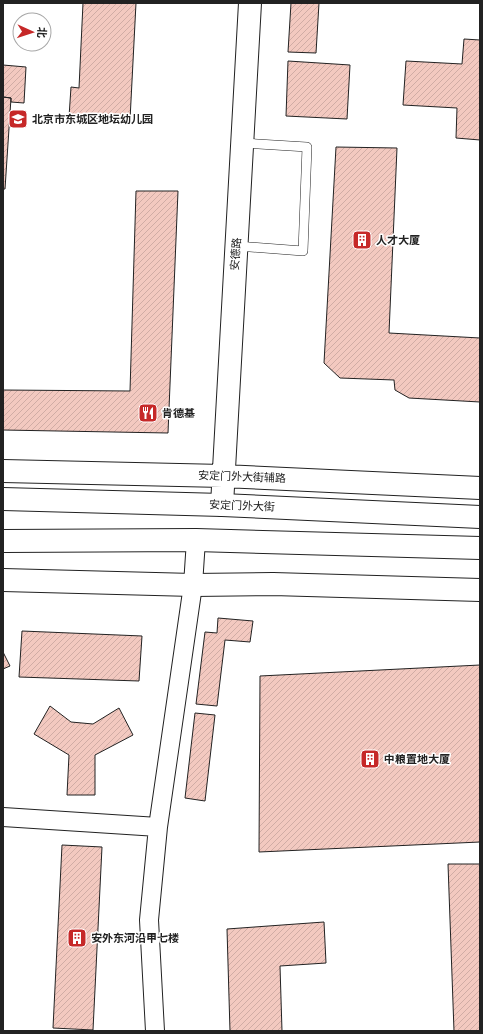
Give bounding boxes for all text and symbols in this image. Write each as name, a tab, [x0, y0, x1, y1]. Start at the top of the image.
north arrow	[12, 12, 52, 52]
text: 北	[35, 27, 48, 38]
school or university icon: 北京市东城区地坛幼儿园	[7, 108, 29, 130]
place label: 北京市东城区地坛幼儿园	[32, 113, 153, 126]
building icon: 人才大厦	[351, 229, 373, 251]
place label: 人才大厦	[376, 234, 420, 247]
street label: 安德路	[228, 237, 244, 271]
restaurant icon: 肯德基	[137, 402, 159, 424]
place label: 肯德基	[162, 407, 195, 420]
street label: 安定门外大街辅路	[198, 469, 286, 485]
street label: 安定门外大街	[209, 498, 275, 514]
building icon: 中粮置地大厦	[359, 748, 381, 770]
place label: 中粮置地大厦	[384, 753, 450, 766]
building icon: 安外东河沿甲七楼	[66, 927, 88, 949]
place label: 安外东河沿甲七楼	[91, 932, 179, 945]

